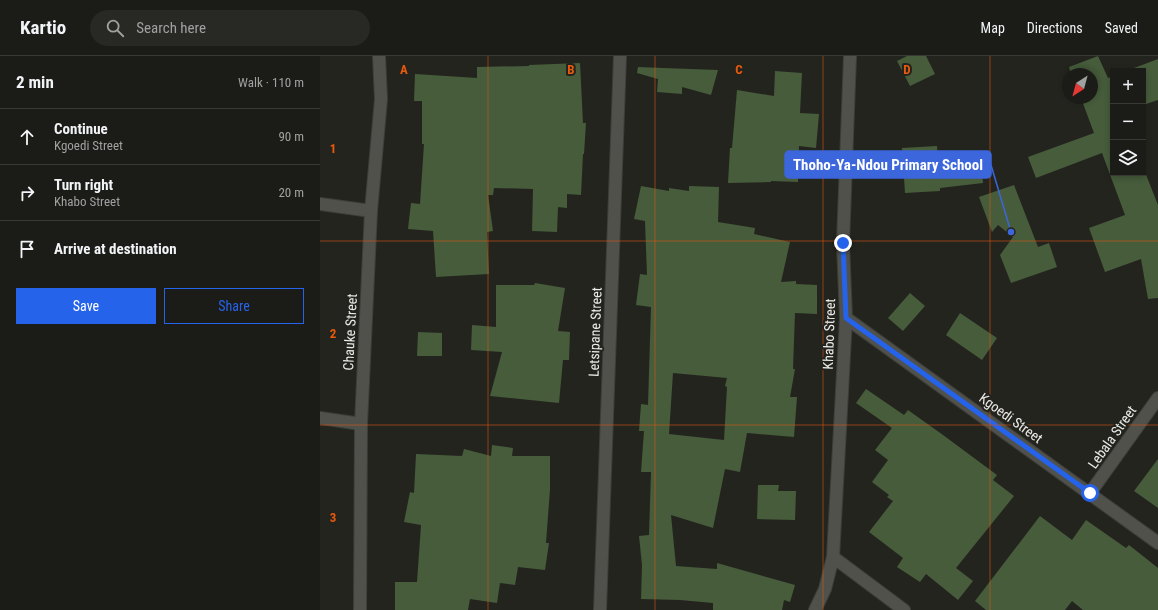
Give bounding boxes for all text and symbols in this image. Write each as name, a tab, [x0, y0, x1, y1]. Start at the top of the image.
search box	[90, 10, 370, 46]
text: Kartio	[20, 16, 66, 39]
icon: search	[104, 17, 126, 39]
text: Search here	[136, 19, 206, 37]
text: Map	[981, 20, 1005, 36]
text: Directions	[1027, 20, 1083, 36]
text: Saved	[1105, 20, 1138, 36]
text: A	[400, 62, 408, 77]
text: B	[567, 62, 575, 77]
text: C	[735, 62, 743, 77]
text: D	[903, 62, 911, 77]
north arrow	[1062, 68, 1098, 104]
map controls	[1110, 68, 1146, 176]
button: +	[1110, 68, 1146, 104]
text: 2 min	[16, 72, 54, 92]
text: Walk · 110 m	[238, 75, 304, 90]
button: −	[1110, 104, 1146, 140]
text: Continue	[54, 120, 108, 138]
icon: ahead	[16, 126, 38, 148]
text: 90 m	[278, 129, 304, 144]
text: Kgoedi Street	[54, 138, 123, 153]
button: layers	[1110, 140, 1146, 176]
text: 1	[330, 141, 336, 156]
callout: Thoho-Ya-Ndou Primary School	[785, 151, 991, 178]
text: Thoho-Ya-Ndou Primary School	[793, 156, 983, 174]
text: Turn right	[54, 176, 113, 194]
icon: right	[16, 182, 38, 204]
text: 20 m	[278, 185, 304, 200]
text: Khabo Street	[54, 194, 120, 209]
route end	[834, 234, 852, 252]
icon: arrive	[16, 238, 38, 260]
text: Arrive at destination	[54, 240, 177, 258]
street label: Letsipane Street	[585, 287, 605, 377]
button: Save	[16, 288, 156, 324]
button: Share	[164, 288, 304, 324]
street label: Chauke Street	[340, 293, 360, 371]
street label: Khabo Street	[820, 298, 838, 370]
text: 2	[330, 326, 337, 341]
street label: Kgoedi Street	[976, 390, 1046, 446]
street label: Lebala Street	[1085, 403, 1139, 471]
route start	[1081, 484, 1099, 502]
text: 3	[330, 510, 336, 525]

